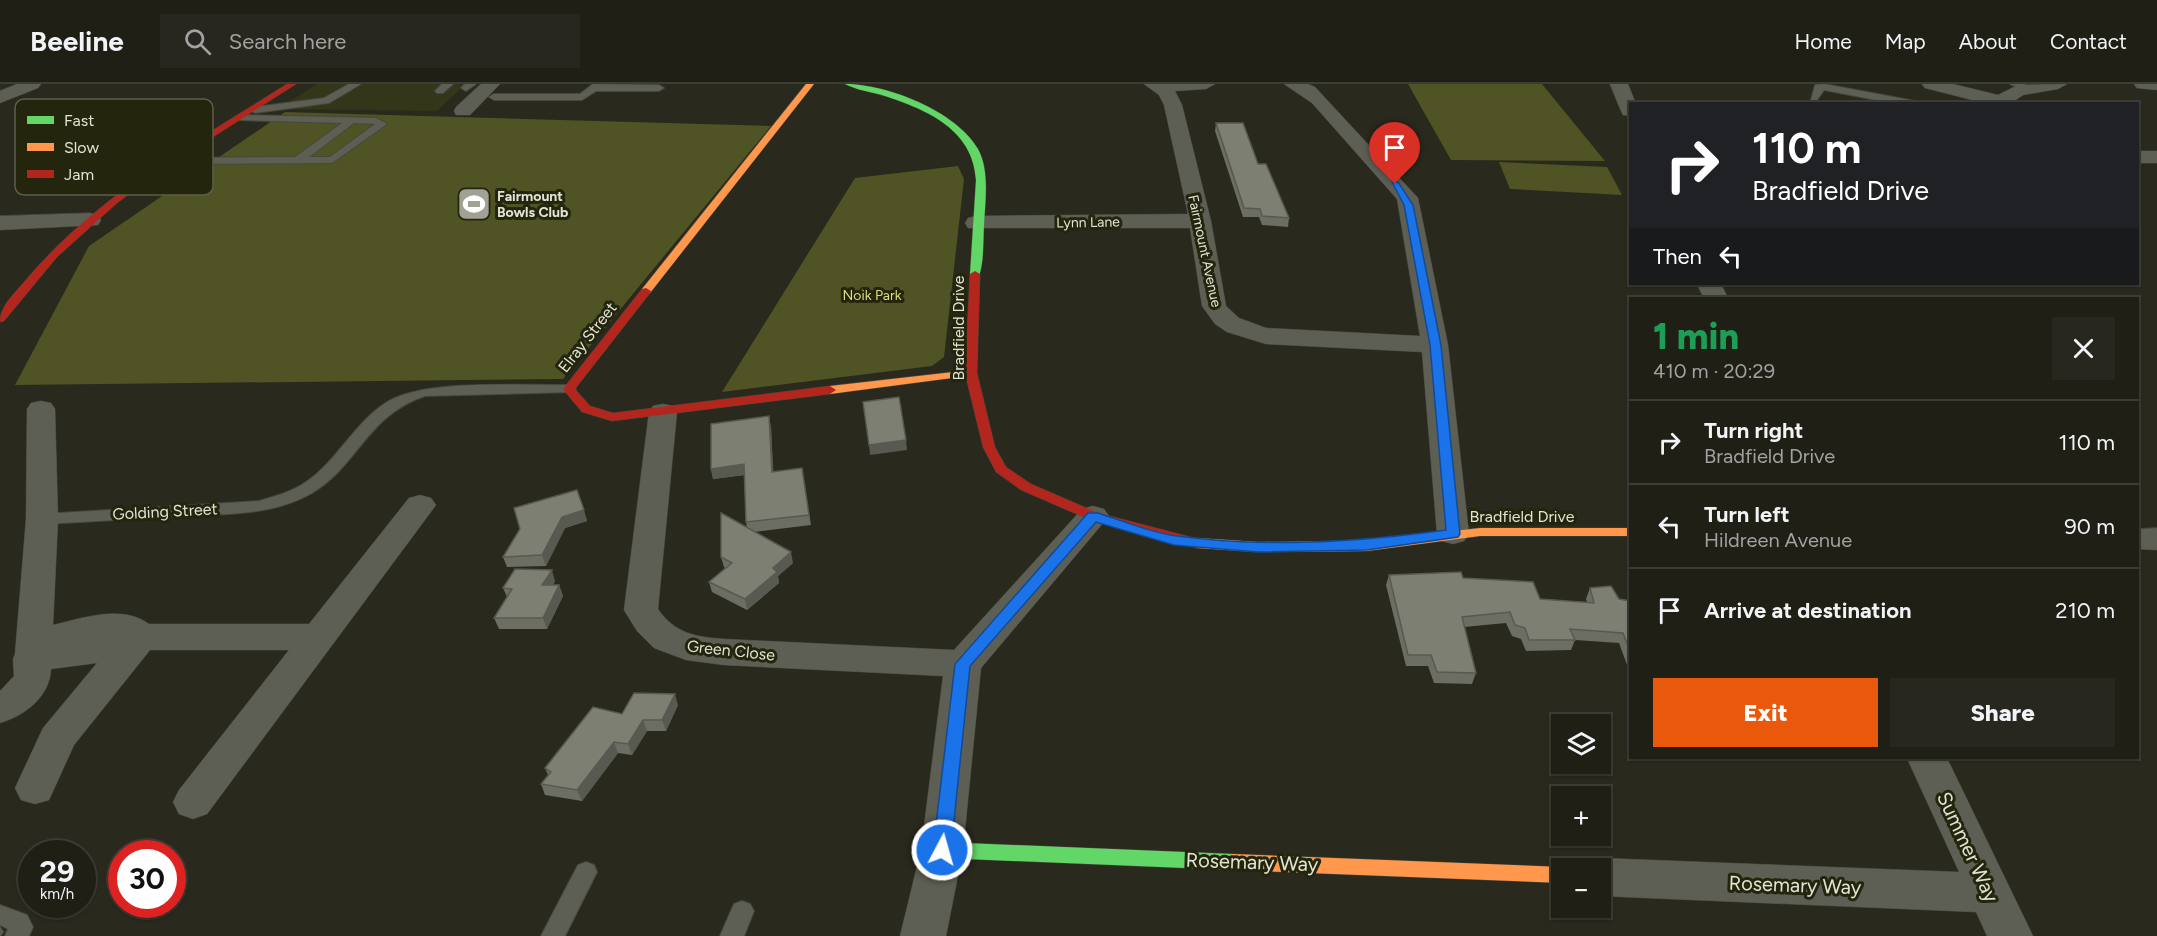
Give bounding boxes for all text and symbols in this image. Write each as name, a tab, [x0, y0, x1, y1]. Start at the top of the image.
search box	[160, 14, 580, 68]
text: Beeline	[30, 24, 124, 58]
icon: search	[181, 25, 214, 58]
text: Search here	[229, 28, 346, 55]
text: Home	[1795, 29, 1852, 54]
text: Map	[1885, 29, 1926, 54]
text: About	[1959, 29, 2017, 54]
text: Contact	[2050, 29, 2127, 54]
legend	[15, 99, 213, 195]
text: Fast	[64, 111, 94, 130]
pin	[1369, 122, 1420, 184]
text: 110 m	[1752, 123, 1861, 174]
icon: right	[1653, 126, 1731, 204]
icon: arrive	[1378, 131, 1411, 164]
text: Slow	[64, 138, 99, 157]
text: Jam	[64, 165, 94, 184]
text: Bradfield Drive	[1752, 174, 1929, 207]
sports icon: Fairmount Bowls Club	[456, 186, 492, 222]
place label: Fairmount Bowls Club	[497, 188, 568, 221]
street label: Fairmount Avenue	[1184, 193, 1225, 309]
street label: Lynn Lane	[1056, 213, 1120, 232]
icon: left	[1714, 240, 1747, 273]
text: Then	[1653, 243, 1702, 270]
street label: Bradfield Drive	[949, 275, 968, 380]
park label: Noik Park	[842, 287, 902, 304]
street label: Elray Street	[554, 299, 621, 376]
text: 1 min	[1653, 315, 1739, 358]
button: close	[2052, 317, 2115, 380]
text: 410 m · 20:29	[1653, 359, 1775, 383]
text: Turn right	[1704, 417, 1803, 444]
icon: right	[1653, 426, 1686, 459]
text: 110 m	[2059, 429, 2115, 456]
text: Bradfield Drive	[1704, 444, 1835, 468]
street label: Golding Street	[112, 499, 218, 524]
text: Turn left	[1704, 501, 1790, 528]
street label: Bradfield Drive	[1470, 507, 1575, 526]
icon: left	[1653, 510, 1686, 543]
text: 90 m	[2064, 513, 2115, 540]
text: Hildreen Avenue	[1704, 528, 1852, 552]
icon: arrive	[1653, 594, 1686, 627]
text: Arrive at destination	[1704, 597, 1912, 624]
text: 210 m	[2055, 597, 2115, 624]
street label: Green Close	[686, 636, 776, 665]
button: Exit	[1653, 678, 1878, 747]
button: Share	[1890, 678, 2115, 747]
map controls	[1551, 714, 1611, 918]
button: layers	[1551, 714, 1611, 774]
button: +	[1551, 786, 1611, 846]
street label: Summer Way	[1932, 788, 2004, 906]
position arrow	[910, 818, 974, 882]
speed limit sign: 30	[108, 840, 186, 918]
street label: Rosemary Way	[1185, 848, 1319, 876]
text: 29	[40, 853, 74, 890]
button: −	[1551, 858, 1611, 918]
street label: Rosemary Way	[1728, 871, 1862, 899]
text: km/h	[40, 885, 74, 903]

